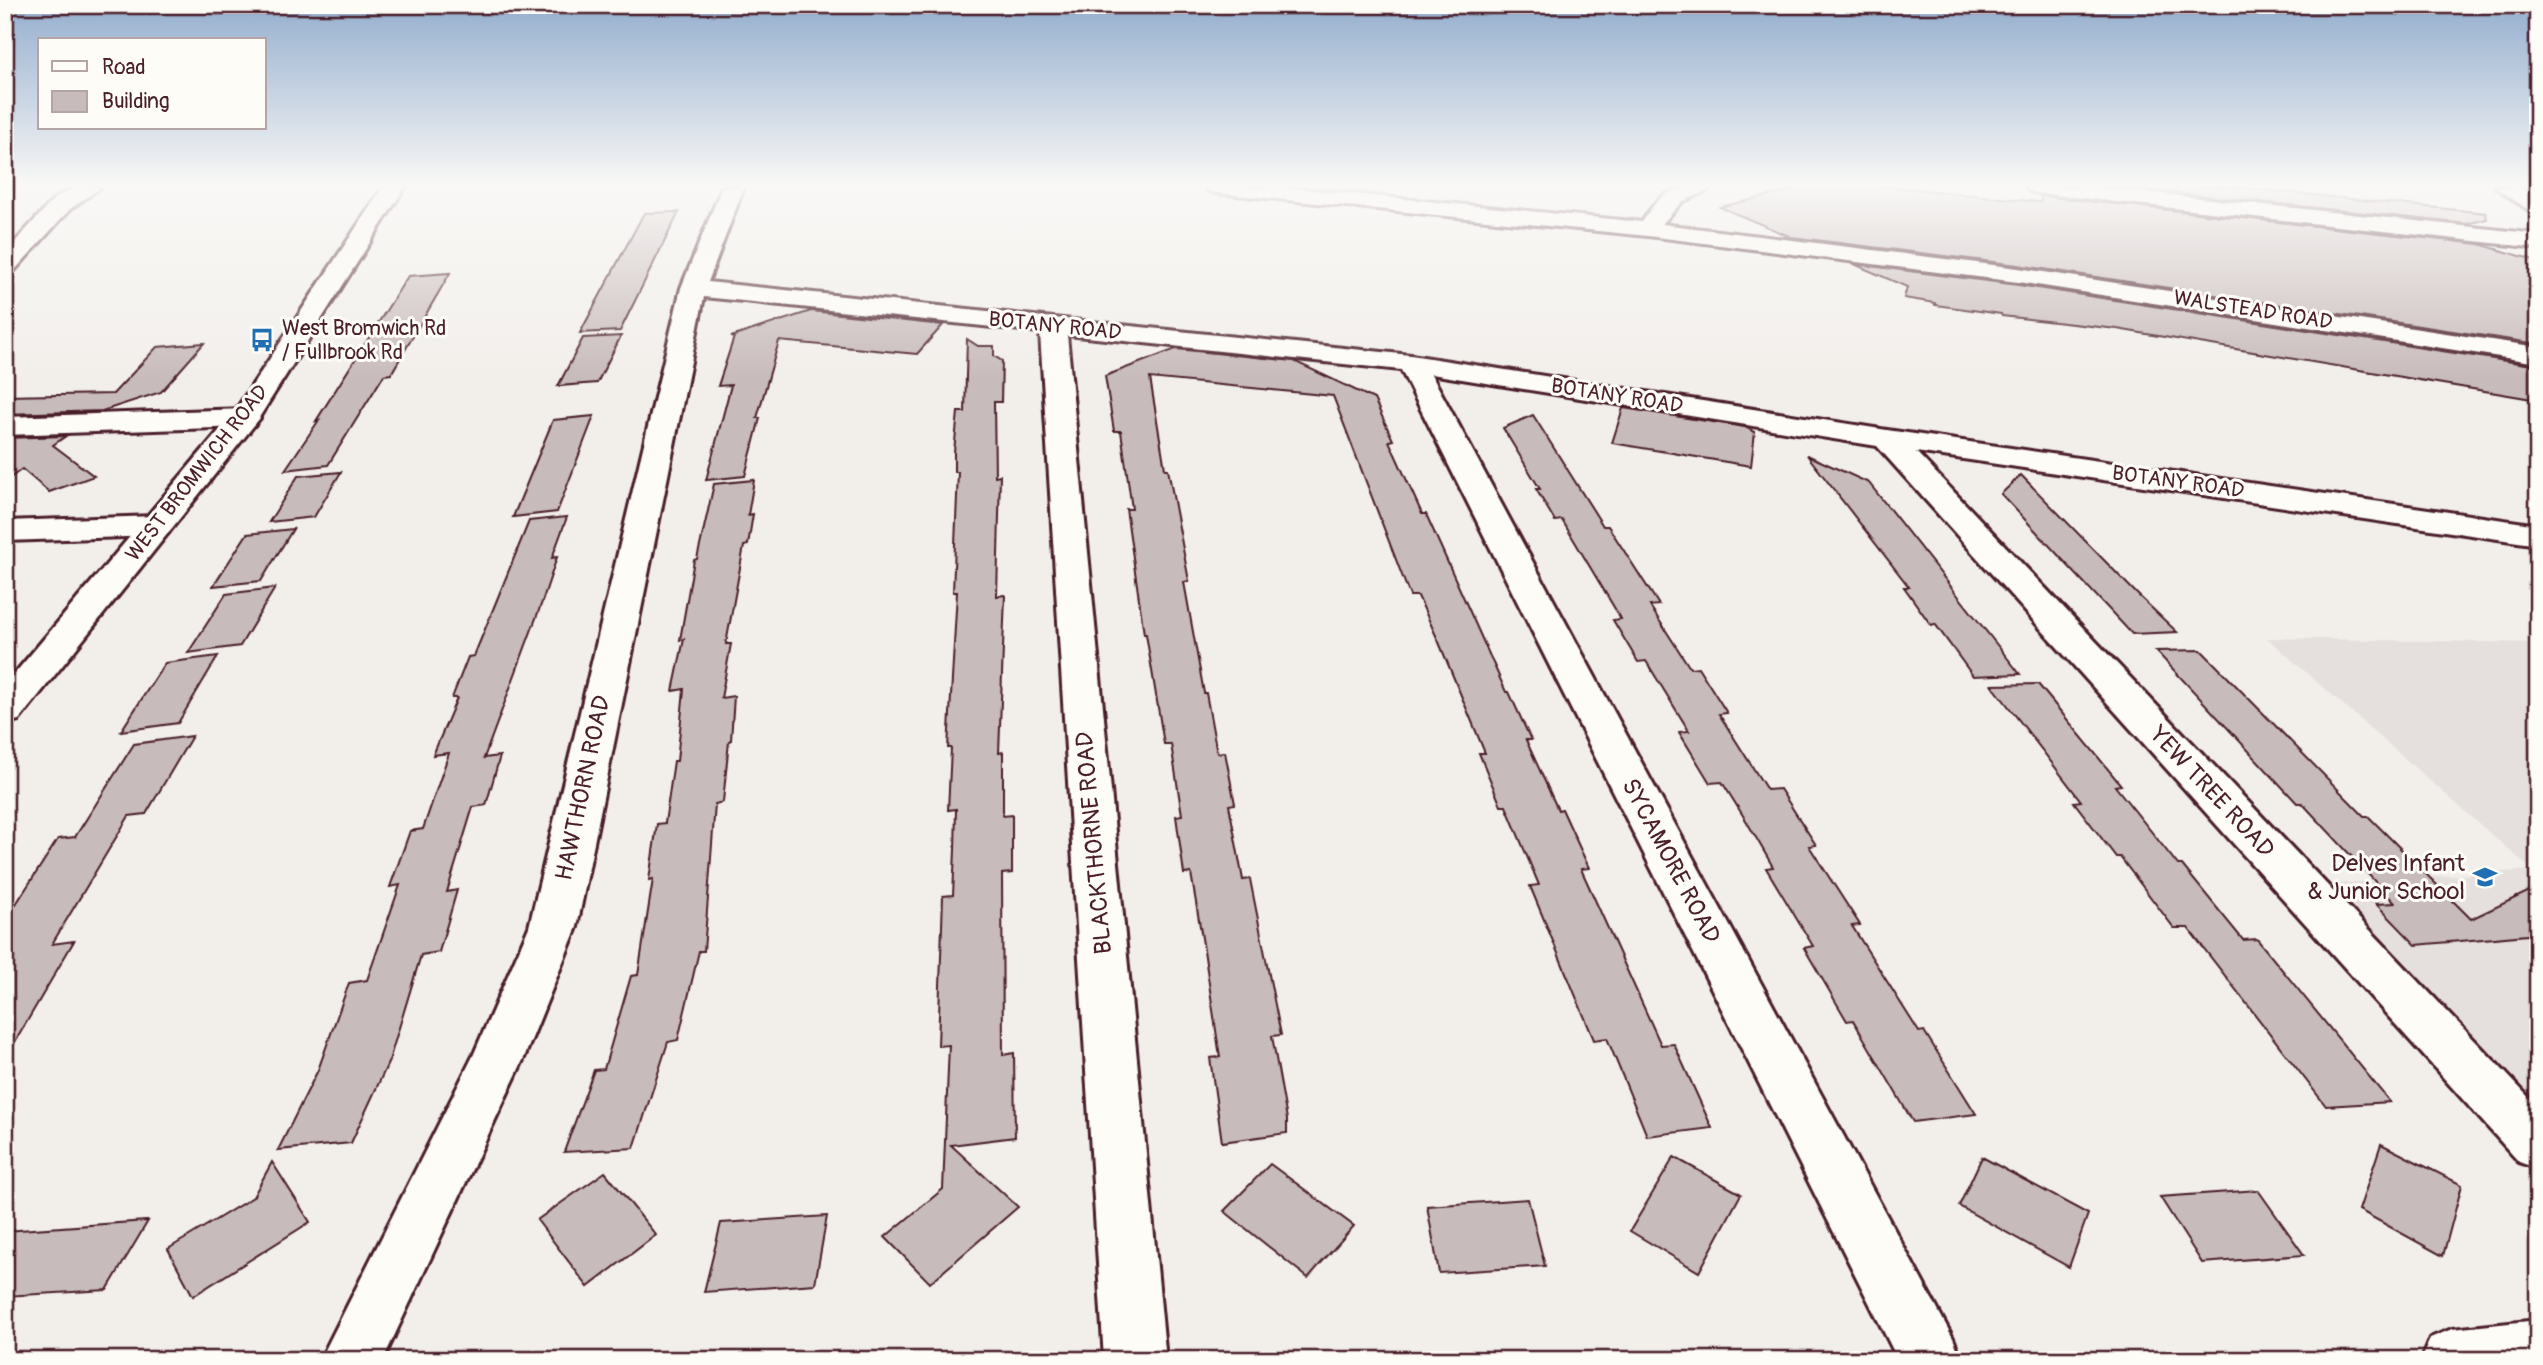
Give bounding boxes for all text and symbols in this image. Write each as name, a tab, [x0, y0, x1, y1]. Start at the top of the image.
legend	[38, 38, 266, 130]
text: Road	[102, 54, 146, 81]
text: Building	[102, 88, 169, 115]
street label: WALSTEAD ROAD	[2172, 284, 2334, 336]
street label: BOTANY ROAD	[987, 306, 1123, 346]
place label: West Bromwich Rd / Fullbrook Rd	[282, 315, 446, 366]
bus stop icon: West Bromwich Rd / Fullbrook Rd	[248, 326, 276, 354]
street label: BOTANY ROAD	[1549, 372, 1685, 420]
street label: WEST BROMWICH ROAD	[120, 379, 274, 567]
street label: BOTANY ROAD	[2110, 459, 2246, 505]
street label: HAWTHORN ROAD	[549, 693, 617, 883]
street label: YEW TREE ROAD	[2143, 719, 2280, 864]
street label: BLACKTHORNE ROAD	[1070, 731, 1118, 955]
street label: SYCAMORE ROAD	[1615, 774, 1727, 948]
place label: Delves Infant & Junior School	[2308, 849, 2465, 906]
school or university icon: Delves Infant & Junior School	[2471, 863, 2499, 891]

